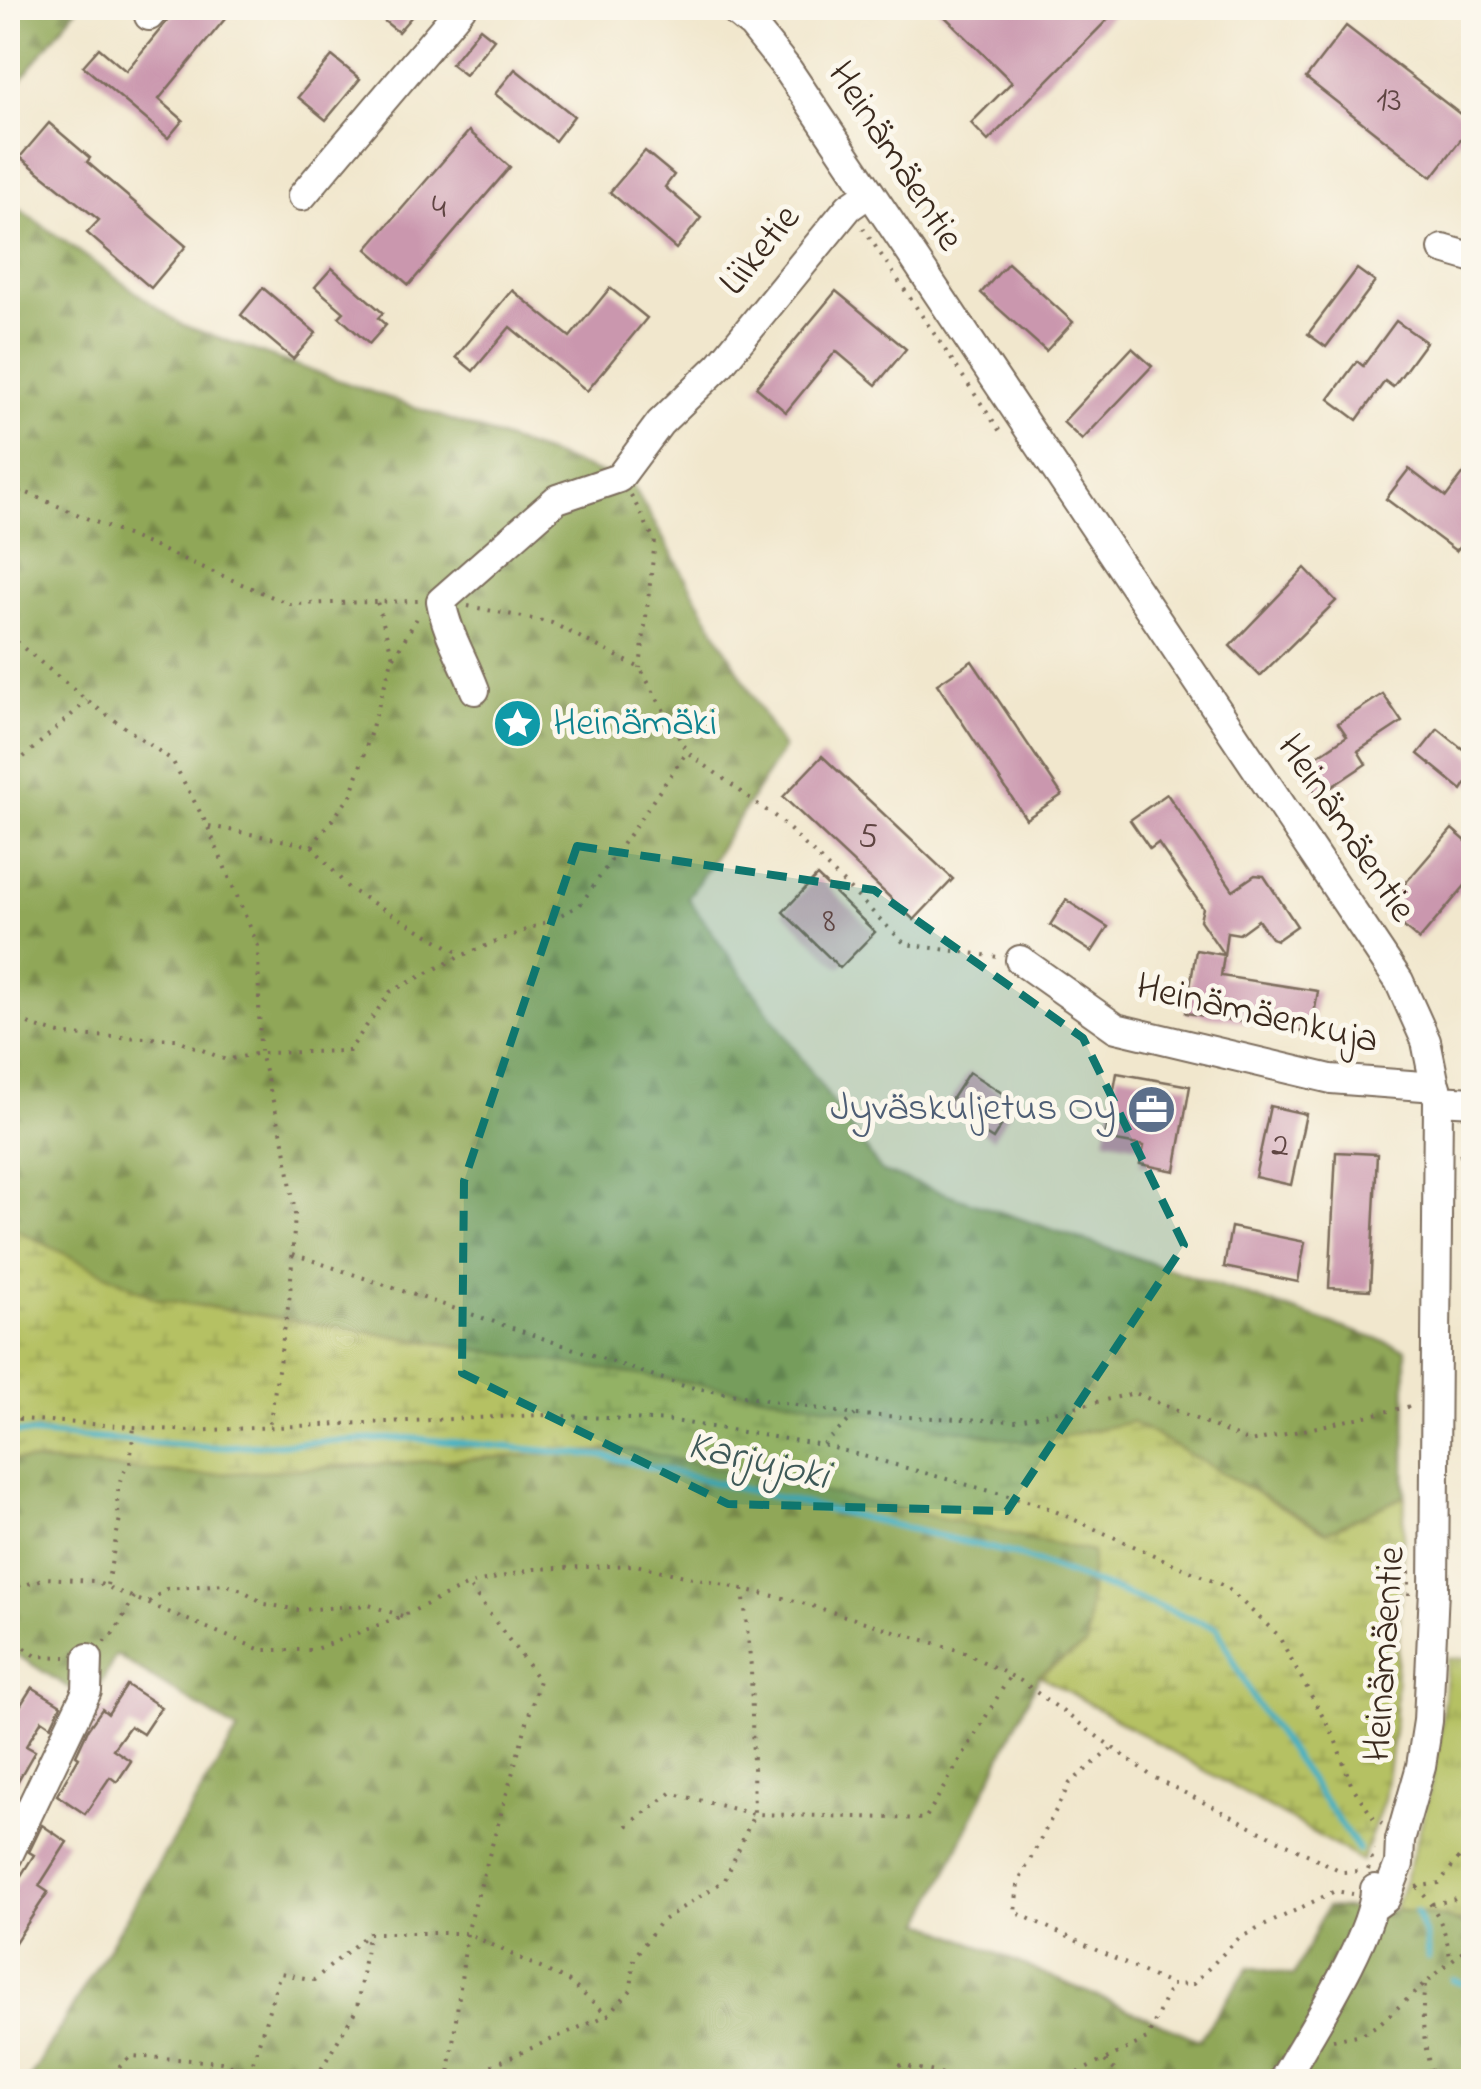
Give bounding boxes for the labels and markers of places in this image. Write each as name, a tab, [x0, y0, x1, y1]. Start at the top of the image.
place label: Heinämäki	[553, 695, 717, 754]
place icon: Heinämäki	[492, 698, 544, 750]
place label: Jyväskuljetus Oy	[830, 1080, 1116, 1139]
office icon: Jyväskuljetus Oy	[1125, 1083, 1177, 1135]

